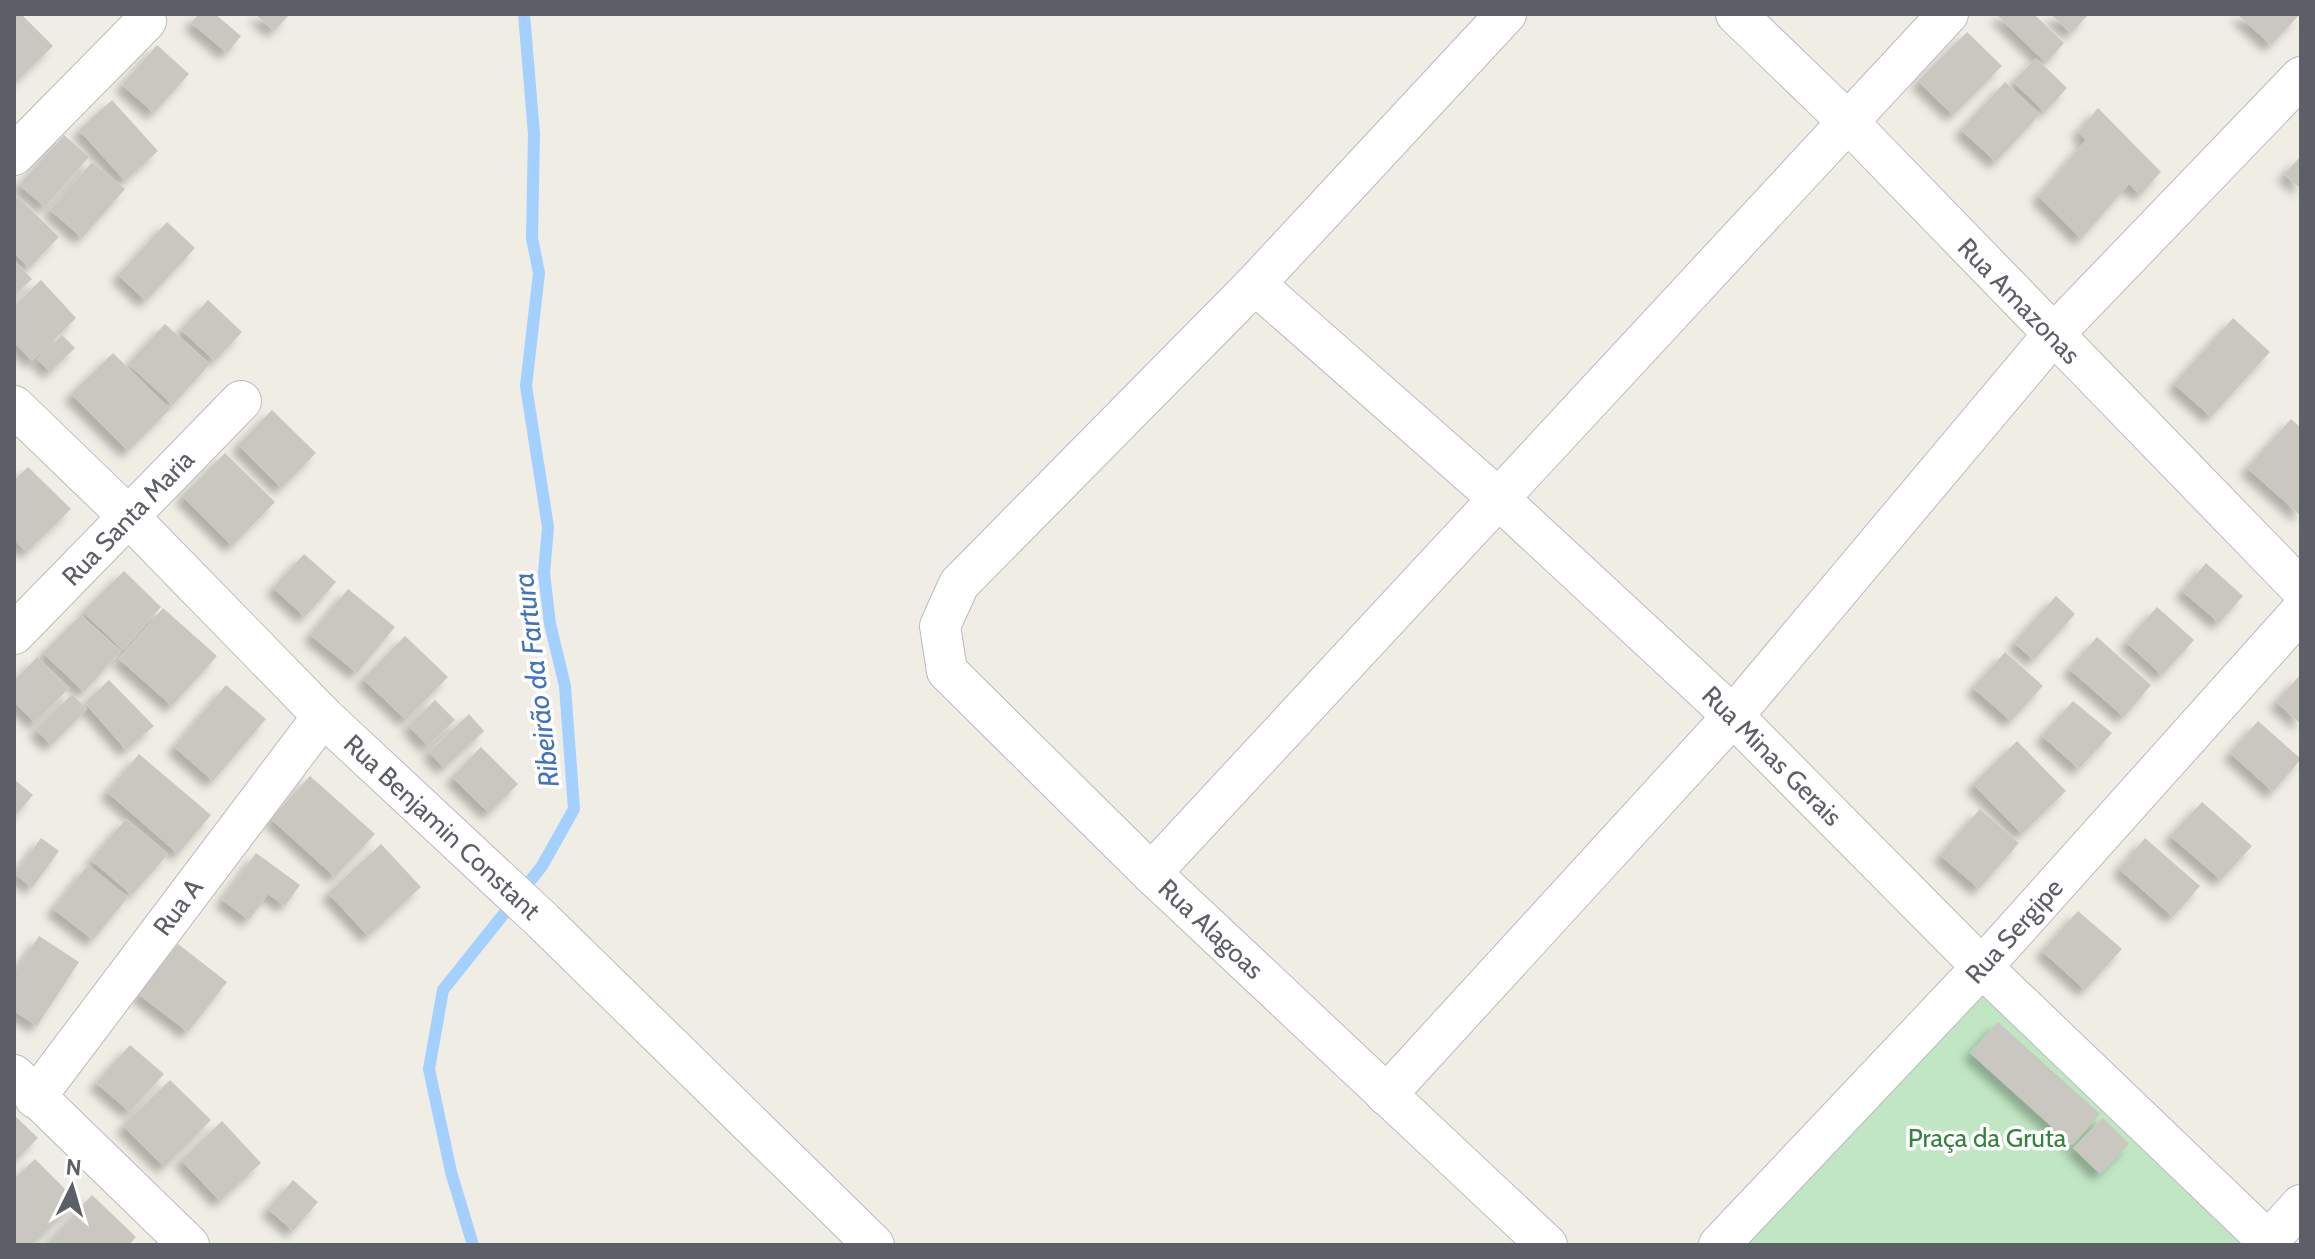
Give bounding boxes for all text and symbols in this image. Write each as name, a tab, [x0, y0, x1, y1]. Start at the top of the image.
street label: Rua Amazonas	[1951, 231, 2087, 371]
street label: Rua Santa Maria	[55, 443, 201, 592]
water label: Ribeirão da Fartura	[506, 571, 566, 789]
street label: Rua Minas Gerais	[1695, 679, 1849, 833]
street label: Rua Benjamin Constant	[337, 728, 547, 926]
street label: Rua A	[146, 872, 210, 942]
street label: Rua Alagoas	[1152, 872, 1270, 986]
street label: Rua Sergipe	[1958, 872, 2070, 990]
park label: Praça da Gruta	[1908, 1122, 2067, 1154]
north arrow	[32, 1147, 112, 1227]
text: N	[65, 1153, 83, 1182]

